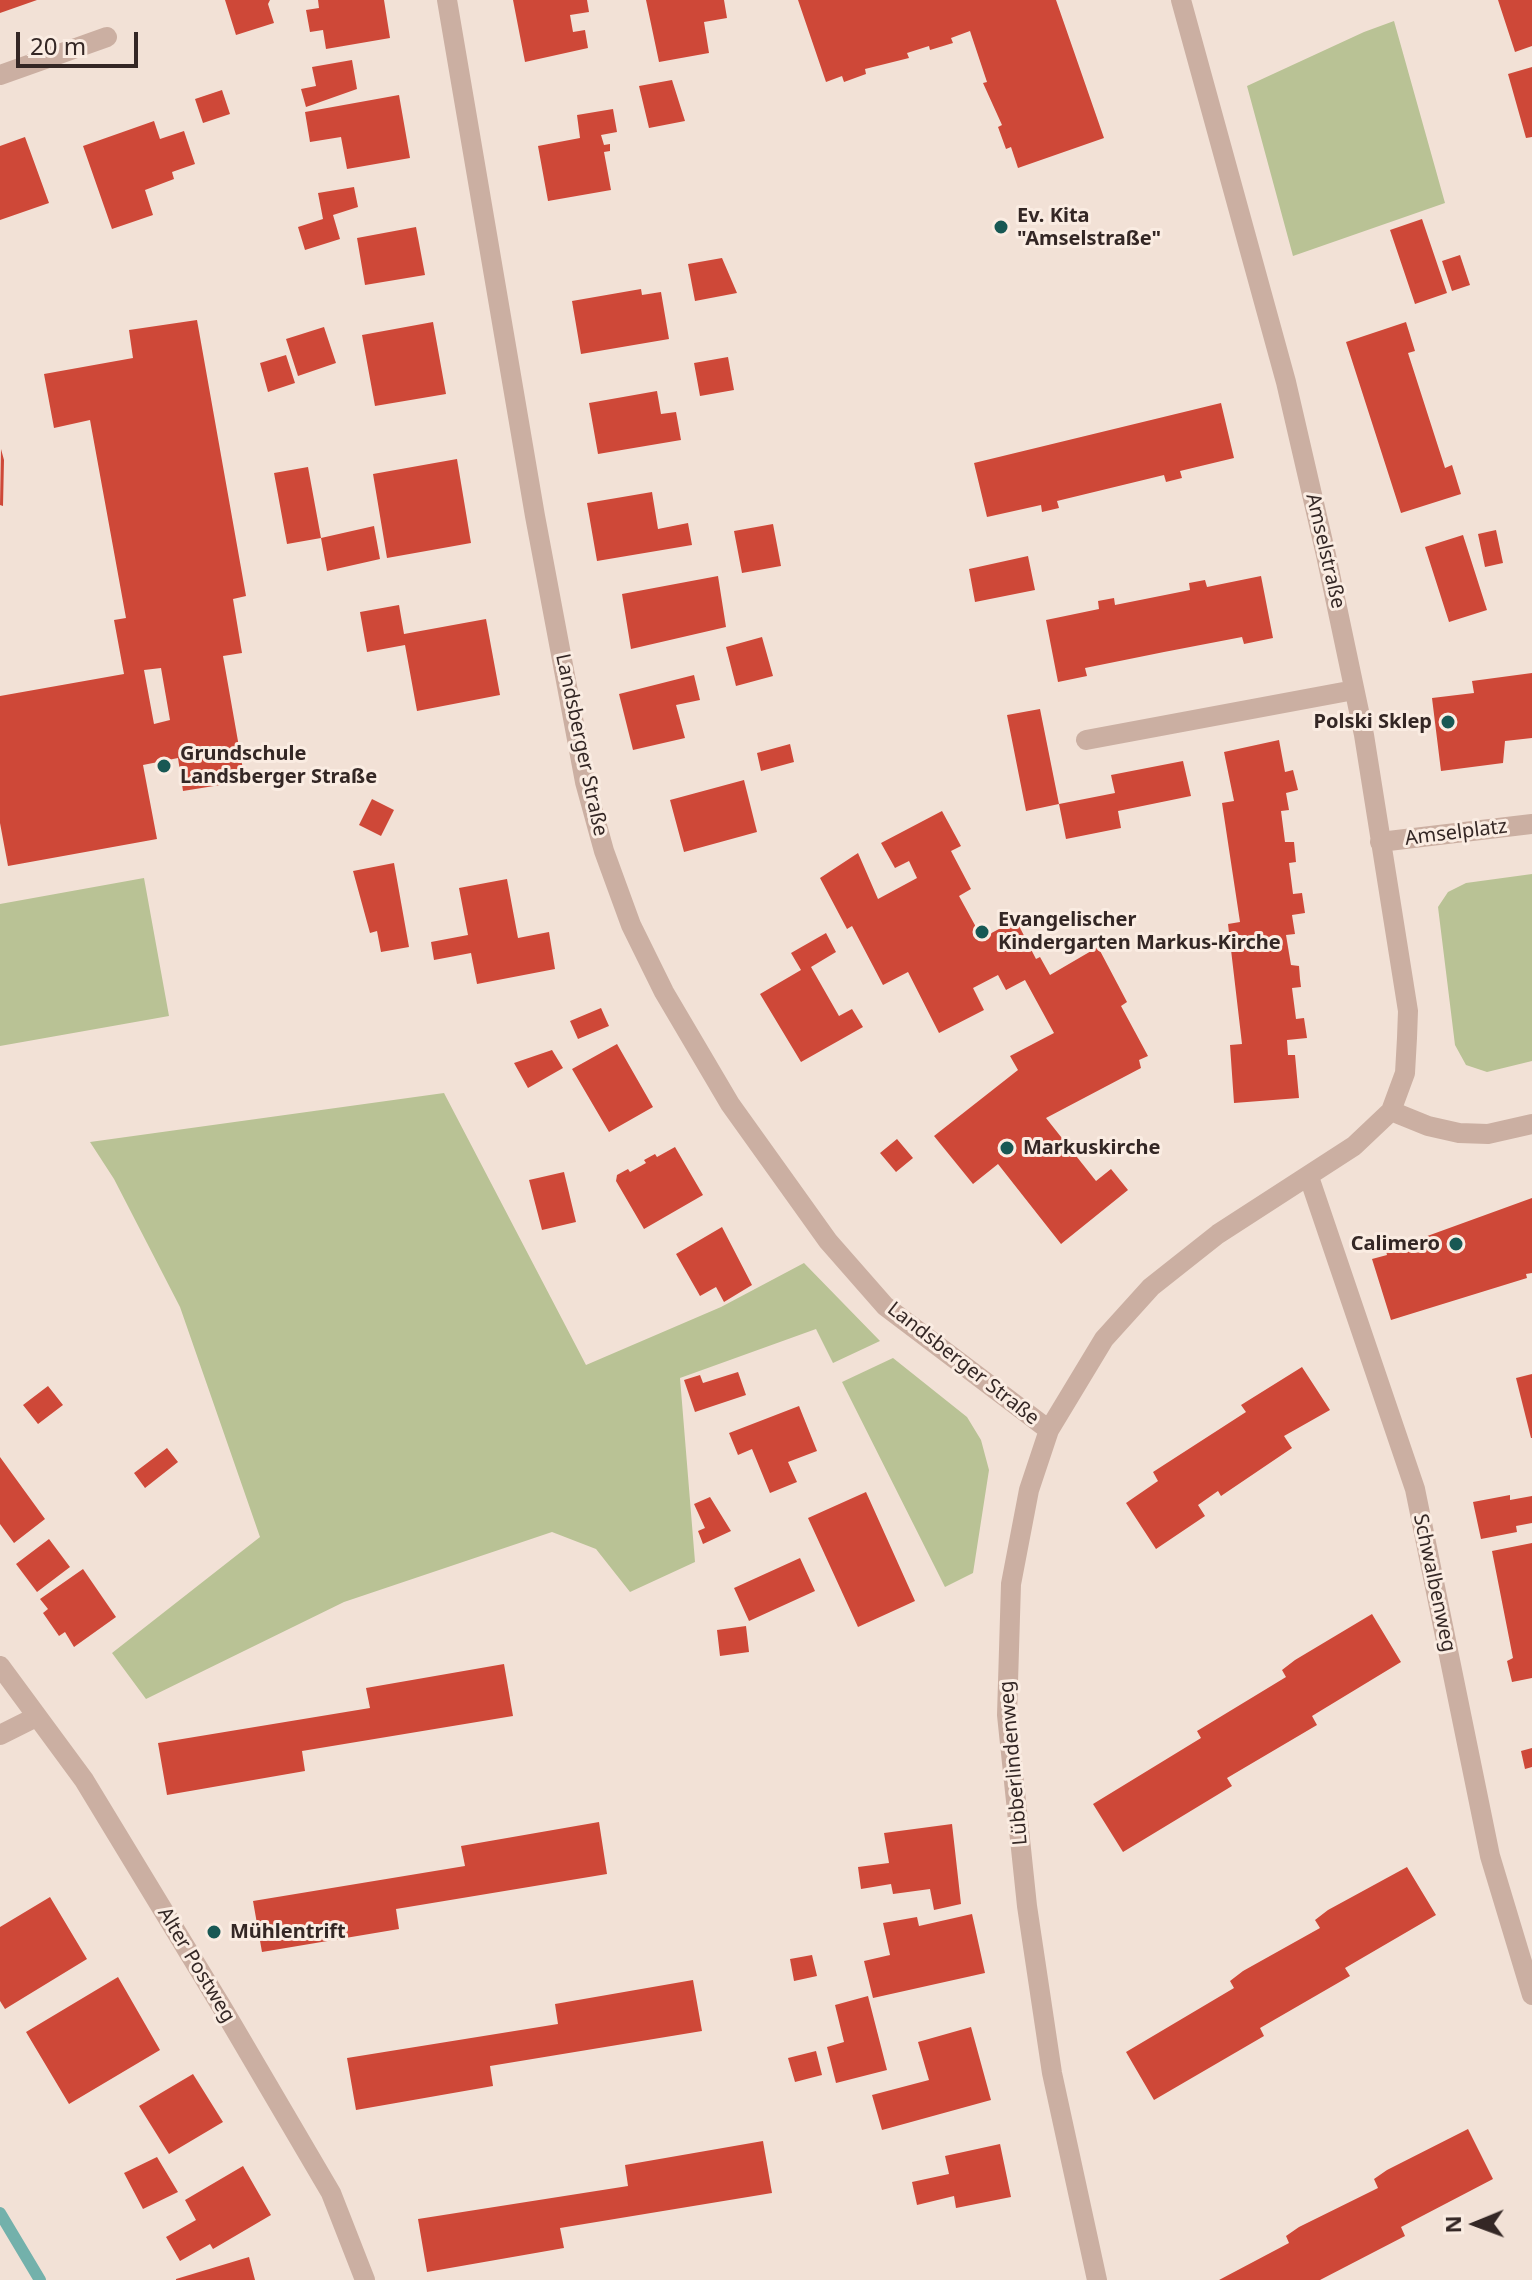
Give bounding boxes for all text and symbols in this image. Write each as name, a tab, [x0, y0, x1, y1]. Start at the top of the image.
scale bar	[20, 16, 142, 66]
text: 20 m	[30, 29, 86, 62]
place label: Ev. Kita "Amselstraße"	[1017, 204, 1161, 251]
marker: Ev. Kita "Amselstraße"	[992, 218, 1010, 236]
street label: Amselstraße	[1300, 491, 1350, 611]
street label: Landsberger Straße	[550, 652, 612, 838]
place label: Polski Sklep	[1314, 710, 1432, 734]
marker: Polski Sklep	[1439, 713, 1457, 731]
place label: Grundschule Landsberger Straße	[180, 742, 377, 789]
marker: Grundschule Landsberger Straße	[155, 757, 173, 775]
street label: Amselplatz	[1404, 815, 1508, 851]
place label: Evangelischer Kindergarten Markus-Kirche	[998, 908, 1281, 955]
marker: Evangelischer Kindergarten Markus-Kirche	[973, 923, 991, 941]
place label: Markuskirche	[1023, 1136, 1160, 1160]
marker: Markuskirche	[998, 1139, 1016, 1157]
place label: Calimero	[1351, 1232, 1440, 1256]
marker: Calimero	[1447, 1235, 1465, 1253]
street label: Landsberger Straße	[882, 1297, 1044, 1431]
street label: Schwalbenweg	[1408, 1512, 1460, 1654]
street label: Lübberlindenweg	[995, 1680, 1033, 1846]
street label: Alter Postweg	[152, 1903, 240, 2027]
place label: Mühlentrift	[230, 1920, 346, 1944]
marker: Mühlentrift	[205, 1923, 223, 1941]
north arrow	[1436, 2184, 1516, 2264]
text: N	[1437, 2215, 1467, 2234]

